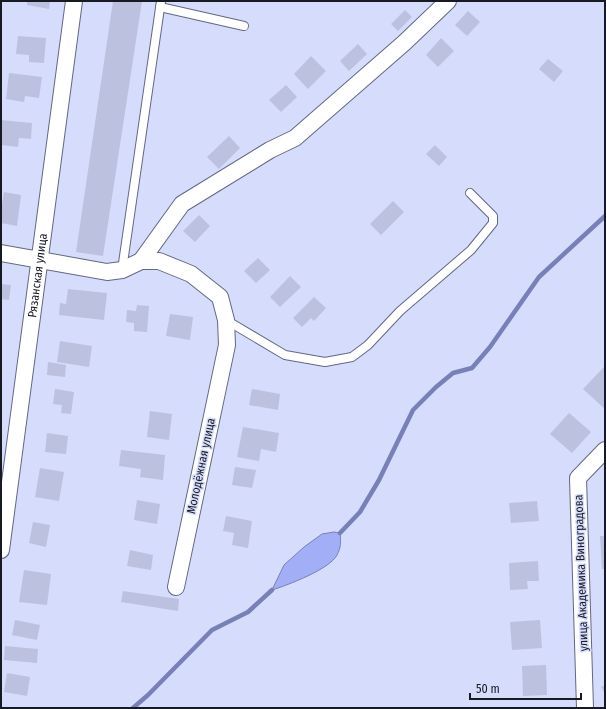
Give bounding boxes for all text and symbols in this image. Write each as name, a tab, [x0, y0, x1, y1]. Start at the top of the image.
street label: Рязанская улица	[25, 232, 50, 318]
street label: Молодёжная улица	[184, 417, 218, 515]
street label: улица Академика Виноградова	[571, 494, 591, 652]
scale bar	[470, 675, 581, 701]
text: 50 m	[476, 682, 500, 696]

